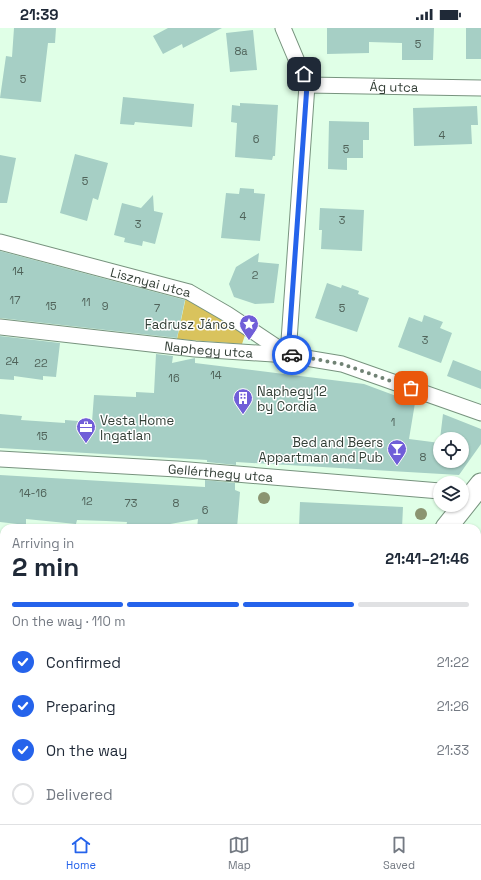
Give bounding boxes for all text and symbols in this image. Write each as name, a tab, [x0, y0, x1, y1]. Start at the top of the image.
text: 21:39	[20, 5, 59, 24]
house number: 5	[415, 37, 422, 51]
house number: 8a	[234, 44, 248, 58]
pin	[287, 57, 321, 91]
icon: home	[293, 63, 315, 85]
house number: 5	[20, 72, 27, 86]
street label: Ág utca	[369, 78, 419, 96]
house number: 4	[439, 128, 446, 142]
house number: 6	[253, 132, 260, 146]
house number: 5	[343, 142, 350, 156]
house number: 5	[82, 174, 89, 188]
house number: 4	[240, 209, 247, 223]
house number: 3	[339, 213, 346, 227]
house number: 3	[135, 217, 142, 231]
house number: 14	[12, 264, 24, 278]
street label: Lisznyai utca	[108, 264, 193, 301]
house number: 2	[252, 268, 259, 282]
house number: 17	[10, 293, 20, 307]
house number: 11	[81, 295, 91, 309]
house number: 15	[45, 299, 57, 313]
house number: 9	[102, 299, 109, 313]
house number: 7	[154, 301, 160, 315]
house number: 5	[339, 301, 346, 315]
place icon: Fadrusz János	[238, 313, 260, 341]
place label: Fadrusz János	[145, 316, 235, 333]
house number: 3	[422, 333, 429, 347]
courier	[272, 335, 312, 375]
street label: Naphegy utca	[164, 338, 254, 362]
icon: car	[281, 344, 303, 366]
house number: 24	[5, 354, 19, 368]
house number: 22	[34, 356, 48, 370]
house number: 14	[210, 368, 222, 382]
house number: 16	[168, 371, 180, 385]
pin	[394, 371, 428, 405]
icon: bag	[400, 377, 422, 399]
place label: Naphegy12 by Cordia	[257, 383, 327, 415]
building icon: Naphegy12 by Cordia	[232, 387, 254, 415]
place label: Vesta Home Ingatlan	[100, 412, 174, 444]
house number: 1	[391, 415, 395, 429]
office icon: Vesta Home Ingatlan	[75, 416, 97, 444]
house number: 15	[36, 429, 48, 443]
map controls	[433, 432, 469, 512]
button: locate	[433, 432, 469, 468]
place label: Bed and Beers Appartman and Pub	[258, 434, 383, 466]
bar icon: Bed and Beers Appartman and Pub	[386, 438, 408, 466]
house number: 8	[420, 450, 427, 464]
street label: Gellérthegy utca	[167, 461, 274, 486]
button: layers	[433, 476, 469, 512]
house number: 14-16	[19, 486, 47, 500]
house number: 12	[81, 494, 93, 508]
house number: 73	[125, 496, 138, 510]
house number: 8	[173, 496, 180, 510]
house number: 6	[202, 503, 209, 517]
text: Arriving in	[12, 535, 74, 552]
text: 21:41–21:46	[385, 549, 469, 568]
text: 2 min	[12, 550, 79, 584]
text: On the way · 110 m	[12, 613, 125, 630]
icon: check	[12, 651, 34, 673]
text: Confirmed	[46, 653, 121, 672]
text: 21:22	[437, 654, 469, 671]
icon: check	[12, 695, 34, 717]
text: Preparing	[46, 697, 116, 716]
text: 21:26	[437, 698, 469, 715]
icon: check	[12, 739, 34, 761]
text: On the way	[46, 741, 127, 760]
text: 21:33	[437, 742, 469, 759]
text: Delivered	[46, 785, 113, 804]
tab: Home	[66, 834, 96, 872]
tab: Map	[228, 834, 251, 872]
tab: Saved	[383, 834, 415, 872]

